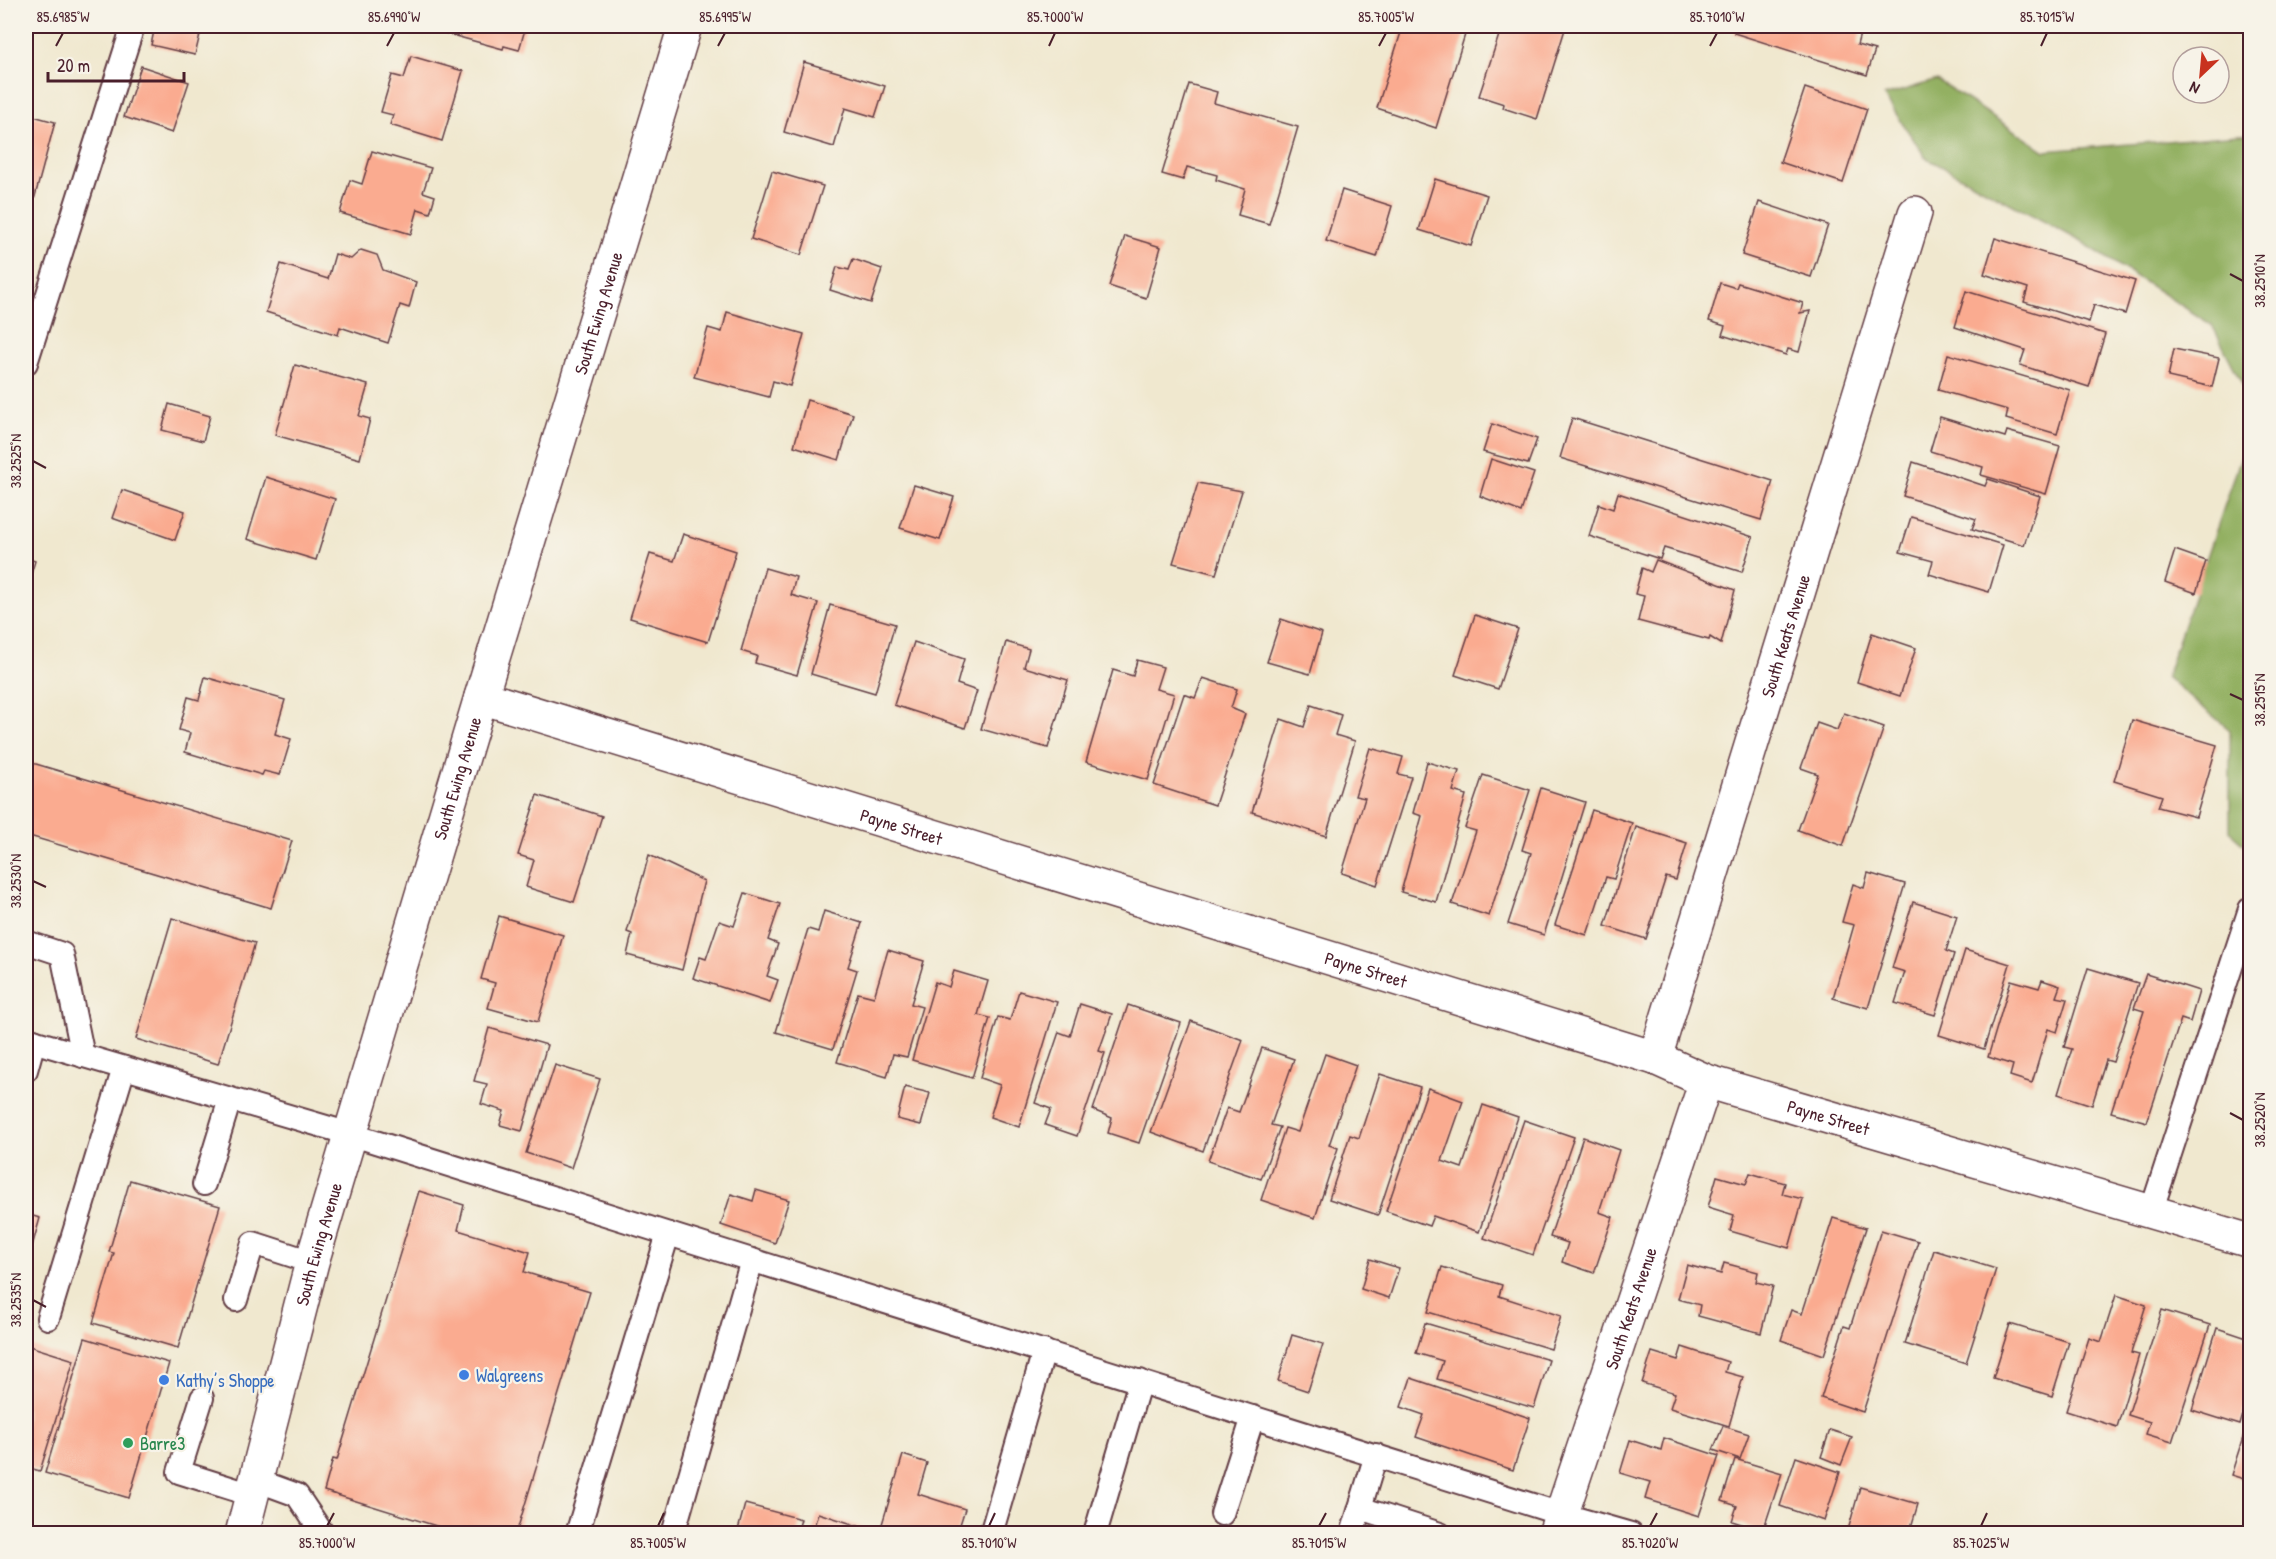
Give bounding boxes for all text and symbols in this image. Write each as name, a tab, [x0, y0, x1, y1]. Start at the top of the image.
text: 85.6985°W	[36, 6, 90, 27]
text: 85.6990°W	[368, 6, 421, 27]
text: 85.6995°W	[699, 6, 752, 27]
text: 85.7000°W	[1027, 6, 1084, 27]
text: 85.7005°W	[1358, 6, 1415, 27]
text: 85.7010°W	[1689, 6, 1745, 27]
text: 85.7015°W	[2020, 6, 2075, 27]
scale bar	[48, 45, 184, 83]
north arrow	[2171, 45, 2231, 105]
text: 20 m	[57, 53, 90, 78]
text: N	[2185, 77, 2203, 100]
street label: South Ewing Avenue	[567, 249, 628, 377]
text: 38.2510°N	[2249, 254, 2270, 308]
text: 38.2525°N	[5, 434, 26, 488]
street label: South Keats Avenue	[1754, 571, 1816, 700]
text: 38.2515°N	[2249, 673, 2270, 727]
street label: South Ewing Avenue	[427, 714, 487, 842]
street label: Payne Street	[857, 802, 947, 851]
text: 38.2530°N	[5, 854, 26, 908]
street label: Payne Street	[1322, 945, 1411, 994]
text: 38.2520°N	[2249, 1092, 2270, 1148]
street label: Payne Street	[1784, 1093, 1874, 1141]
street label: South Ewing Avenue	[289, 1179, 348, 1308]
street label: South Keats Avenue	[1598, 1244, 1662, 1373]
text: 38.2535°N	[5, 1273, 26, 1327]
place label: Walgreens	[476, 1363, 543, 1388]
place label: Kathy’s Shoppe	[176, 1368, 275, 1393]
marker: Walgreens	[457, 1368, 471, 1382]
marker: Kathy’s Shoppe	[157, 1373, 171, 1387]
place label: Barre3	[140, 1431, 185, 1456]
marker: Barre3	[121, 1436, 135, 1450]
text: 85.7000°W	[299, 1532, 356, 1553]
text: 85.7005°W	[630, 1532, 687, 1553]
text: 85.7010°W	[961, 1532, 1017, 1553]
text: 85.7015°W	[1292, 1532, 1347, 1553]
text: 85.7020°W	[1622, 1532, 1679, 1553]
text: 85.7025°W	[1953, 1532, 2010, 1553]

